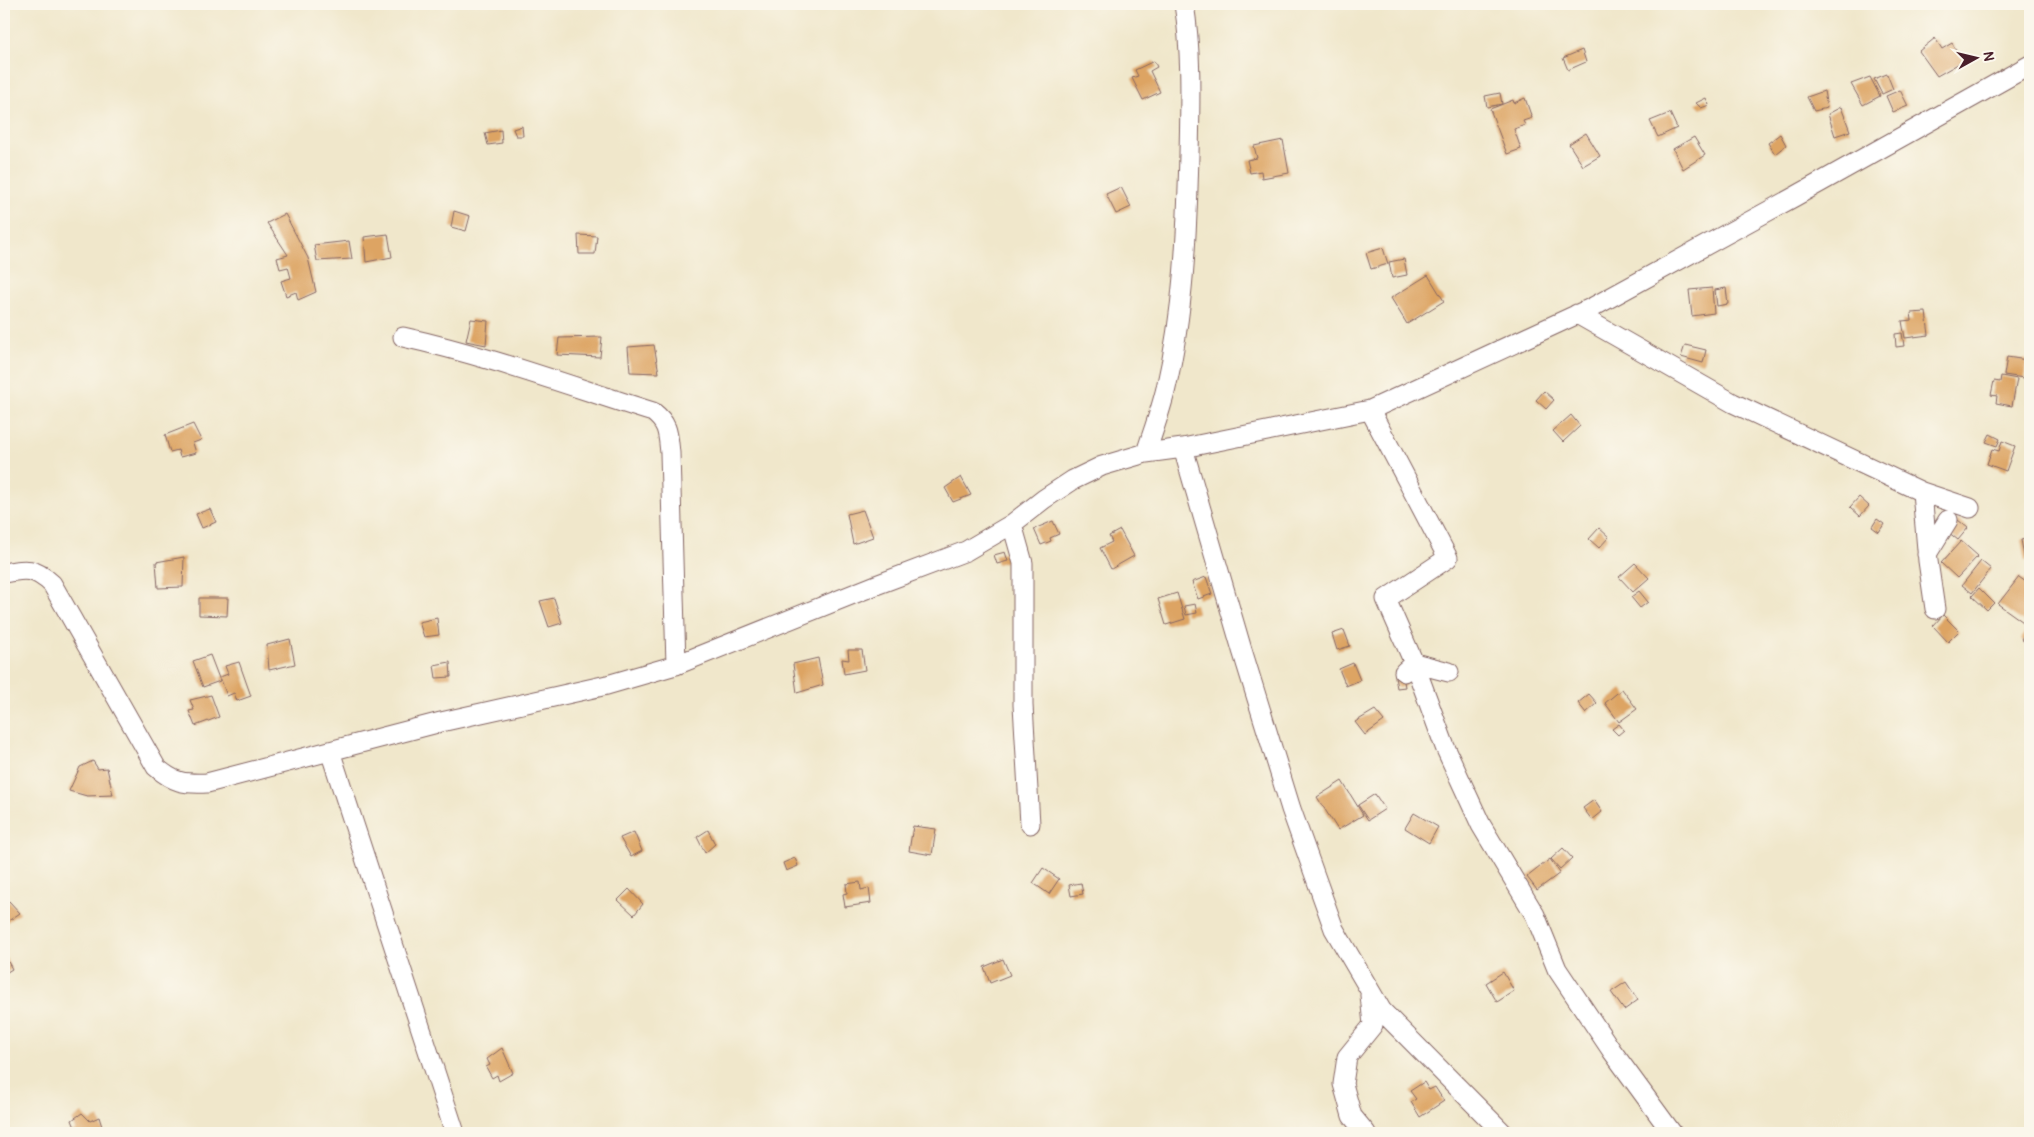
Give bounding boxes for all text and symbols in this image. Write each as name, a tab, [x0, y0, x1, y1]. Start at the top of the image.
north arrow	[1952, 32, 2002, 82]
text: N	[1979, 50, 1997, 62]

